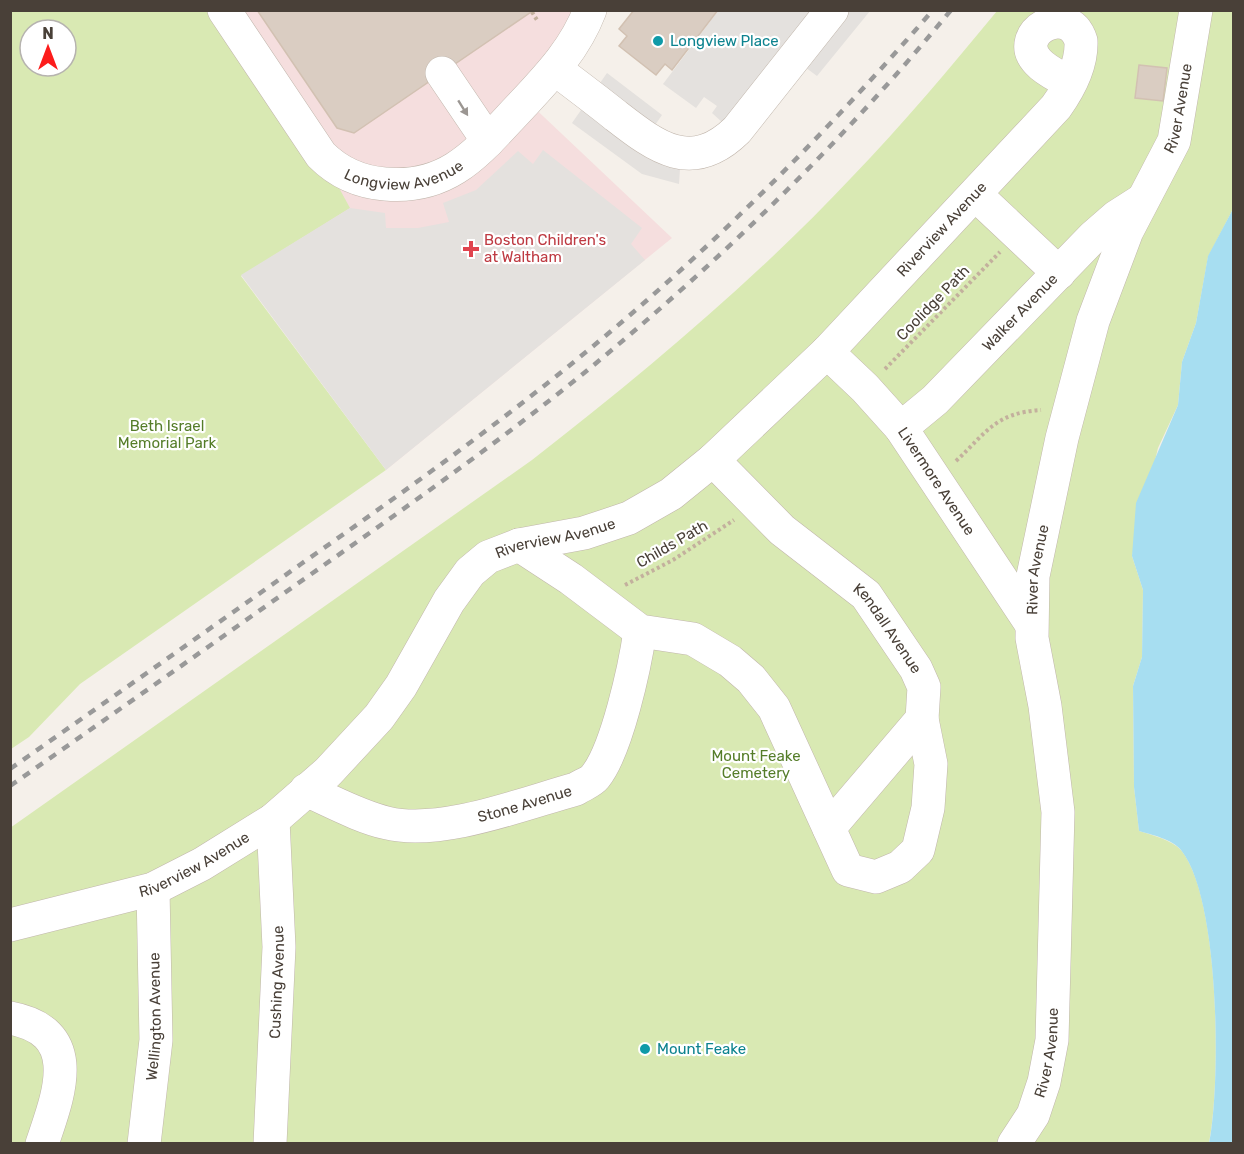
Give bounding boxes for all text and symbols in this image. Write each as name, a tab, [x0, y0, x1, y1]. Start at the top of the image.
north arrow	[18, 18, 78, 78]
text: N	[42, 24, 54, 43]
place label: Longview Place	[670, 32, 779, 50]
marker: Longview Place	[651, 34, 665, 48]
street label: River Avenue	[1160, 62, 1196, 156]
one-way arrow	[458, 100, 469, 116]
street label: Longview Avenue	[341, 156, 467, 194]
street label: Riverview Avenue	[893, 178, 990, 281]
place label: Boston Children's at Waltham	[484, 231, 606, 266]
marker: Boston Children's at Waltham	[462, 240, 480, 258]
street label: Coolidge Path	[893, 262, 973, 344]
street label: Walker Avenue	[978, 270, 1061, 355]
park label: Beth Israel Memorial Park	[118, 417, 216, 452]
street label: Livermore Avenue	[894, 424, 979, 539]
street label: Riverview Avenue	[493, 514, 618, 562]
street label: Childs Path	[633, 516, 711, 572]
street label: River Avenue	[1023, 523, 1053, 615]
street label: Kendall Avenue	[850, 579, 925, 677]
park label: Mount Feake Cemetery	[711, 747, 801, 782]
street label: Stone Avenue	[476, 782, 574, 826]
street label: Riverview Avenue	[137, 828, 253, 901]
street label: Cushing Avenue	[266, 925, 288, 1039]
street label: Wellington Avenue	[142, 952, 165, 1082]
street label: River Avenue	[1030, 1007, 1062, 1100]
place label: Mount Feake	[657, 1040, 746, 1058]
marker: Mount Feake	[638, 1042, 652, 1056]

